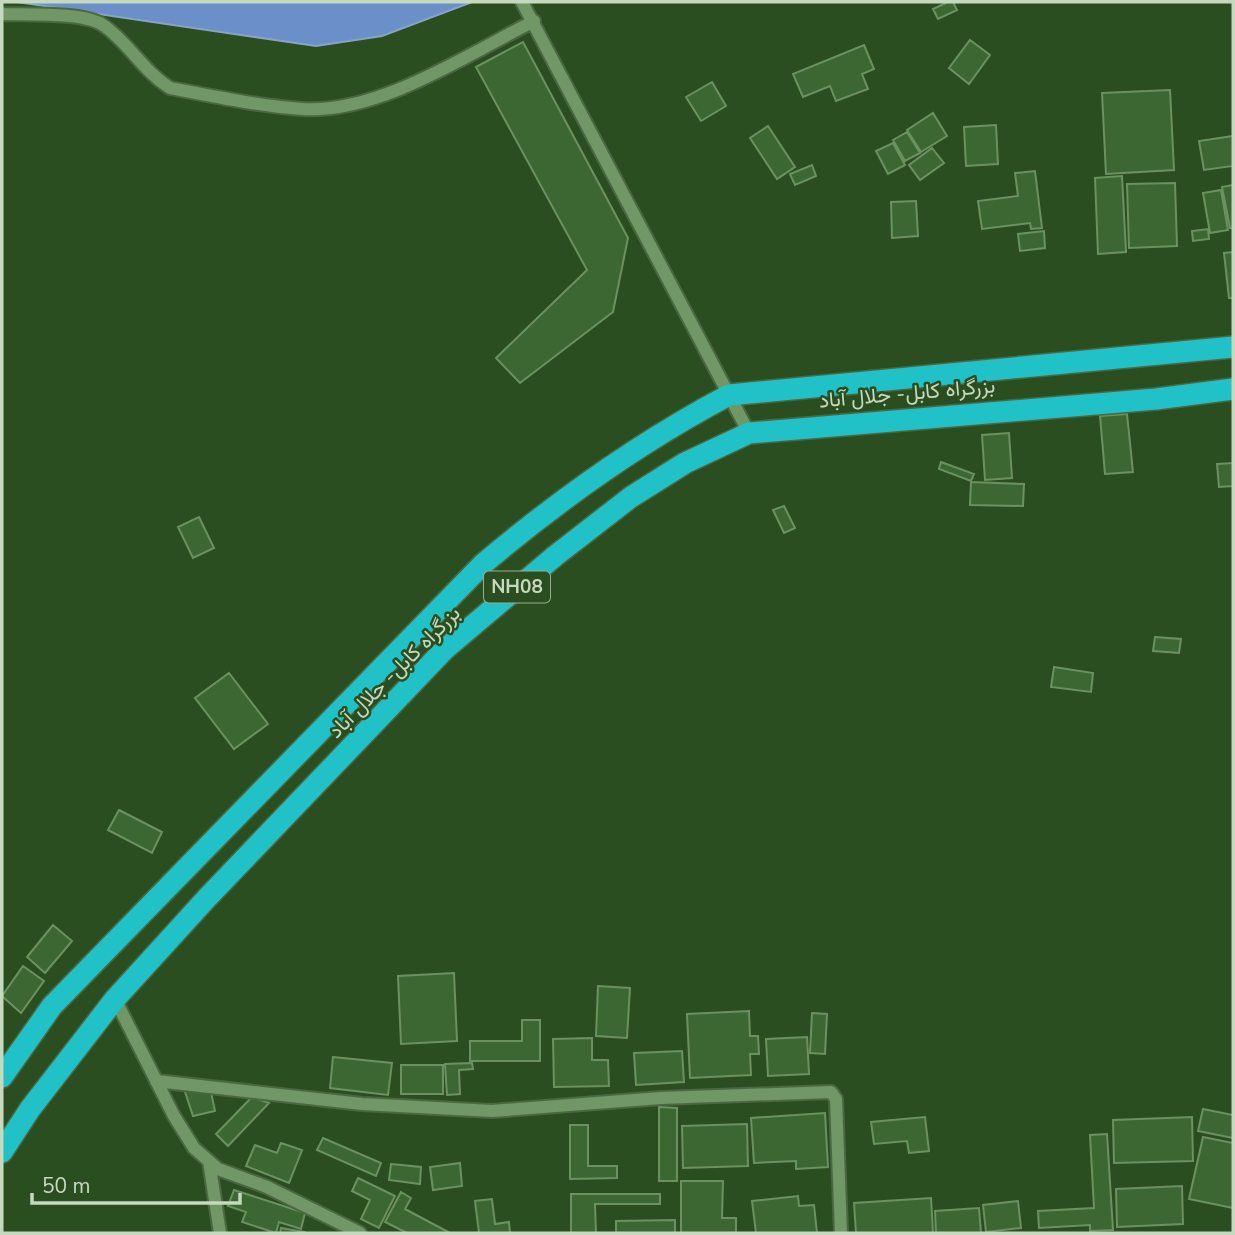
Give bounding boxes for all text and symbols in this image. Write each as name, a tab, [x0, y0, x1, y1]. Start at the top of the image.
street label: بزرگراه کابل- جلال آباد	[818, 371, 996, 415]
road number: NH08	[484, 572, 550, 602]
street label: بزرگراه کابل- جلال آباد	[322, 600, 466, 744]
scale bar	[32, 1162, 240, 1206]
text: 50 m	[42, 1172, 91, 1200]

